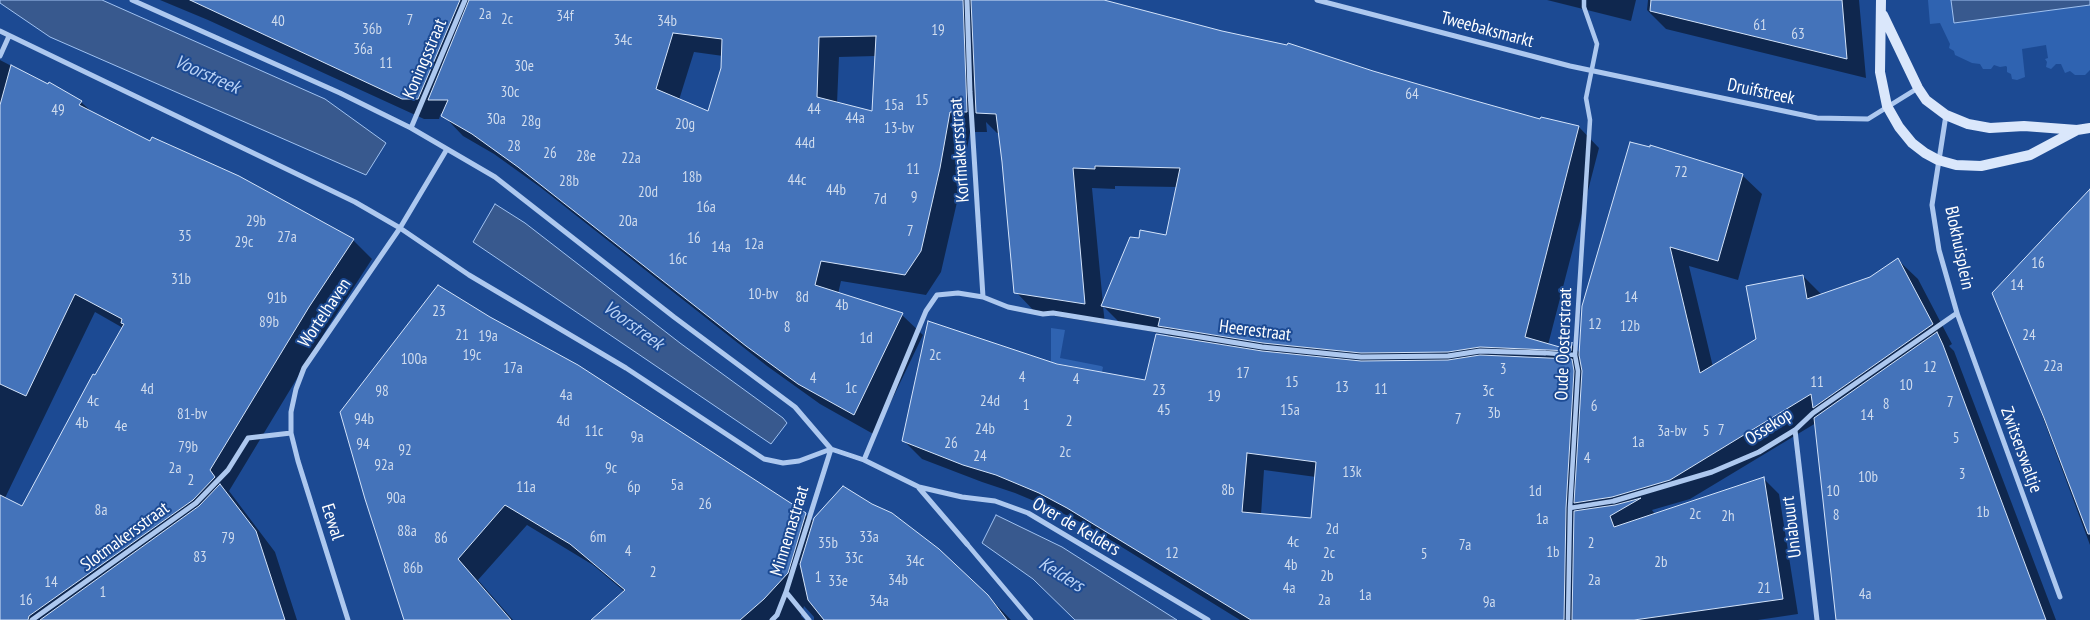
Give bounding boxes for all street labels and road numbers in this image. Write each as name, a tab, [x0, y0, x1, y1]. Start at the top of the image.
street label: Tweebaksmarkt	[1438, 7, 1536, 53]
street label: Koningsstraat	[398, 16, 452, 102]
street label: Druifstreek	[1725, 74, 1797, 110]
street label: Korfmakersstraat	[946, 97, 974, 203]
street label: Blokhuisplein	[1940, 204, 1978, 292]
street label: Wortelhaven	[294, 274, 356, 352]
street label: Oude Oosterstraat	[1551, 287, 1577, 401]
street label: Heerestraat	[1218, 316, 1292, 346]
street label: Ossekop	[1741, 404, 1797, 450]
street label: Zwitserswaltje	[1995, 404, 2047, 496]
street label: Minnemastraat	[766, 483, 814, 579]
street label: Over de Kelders	[1028, 493, 1124, 561]
street label: Uniabuurt	[1777, 495, 1807, 559]
street label: Slotmakersstraat	[77, 498, 173, 576]
street label: Eewal	[316, 501, 348, 543]

